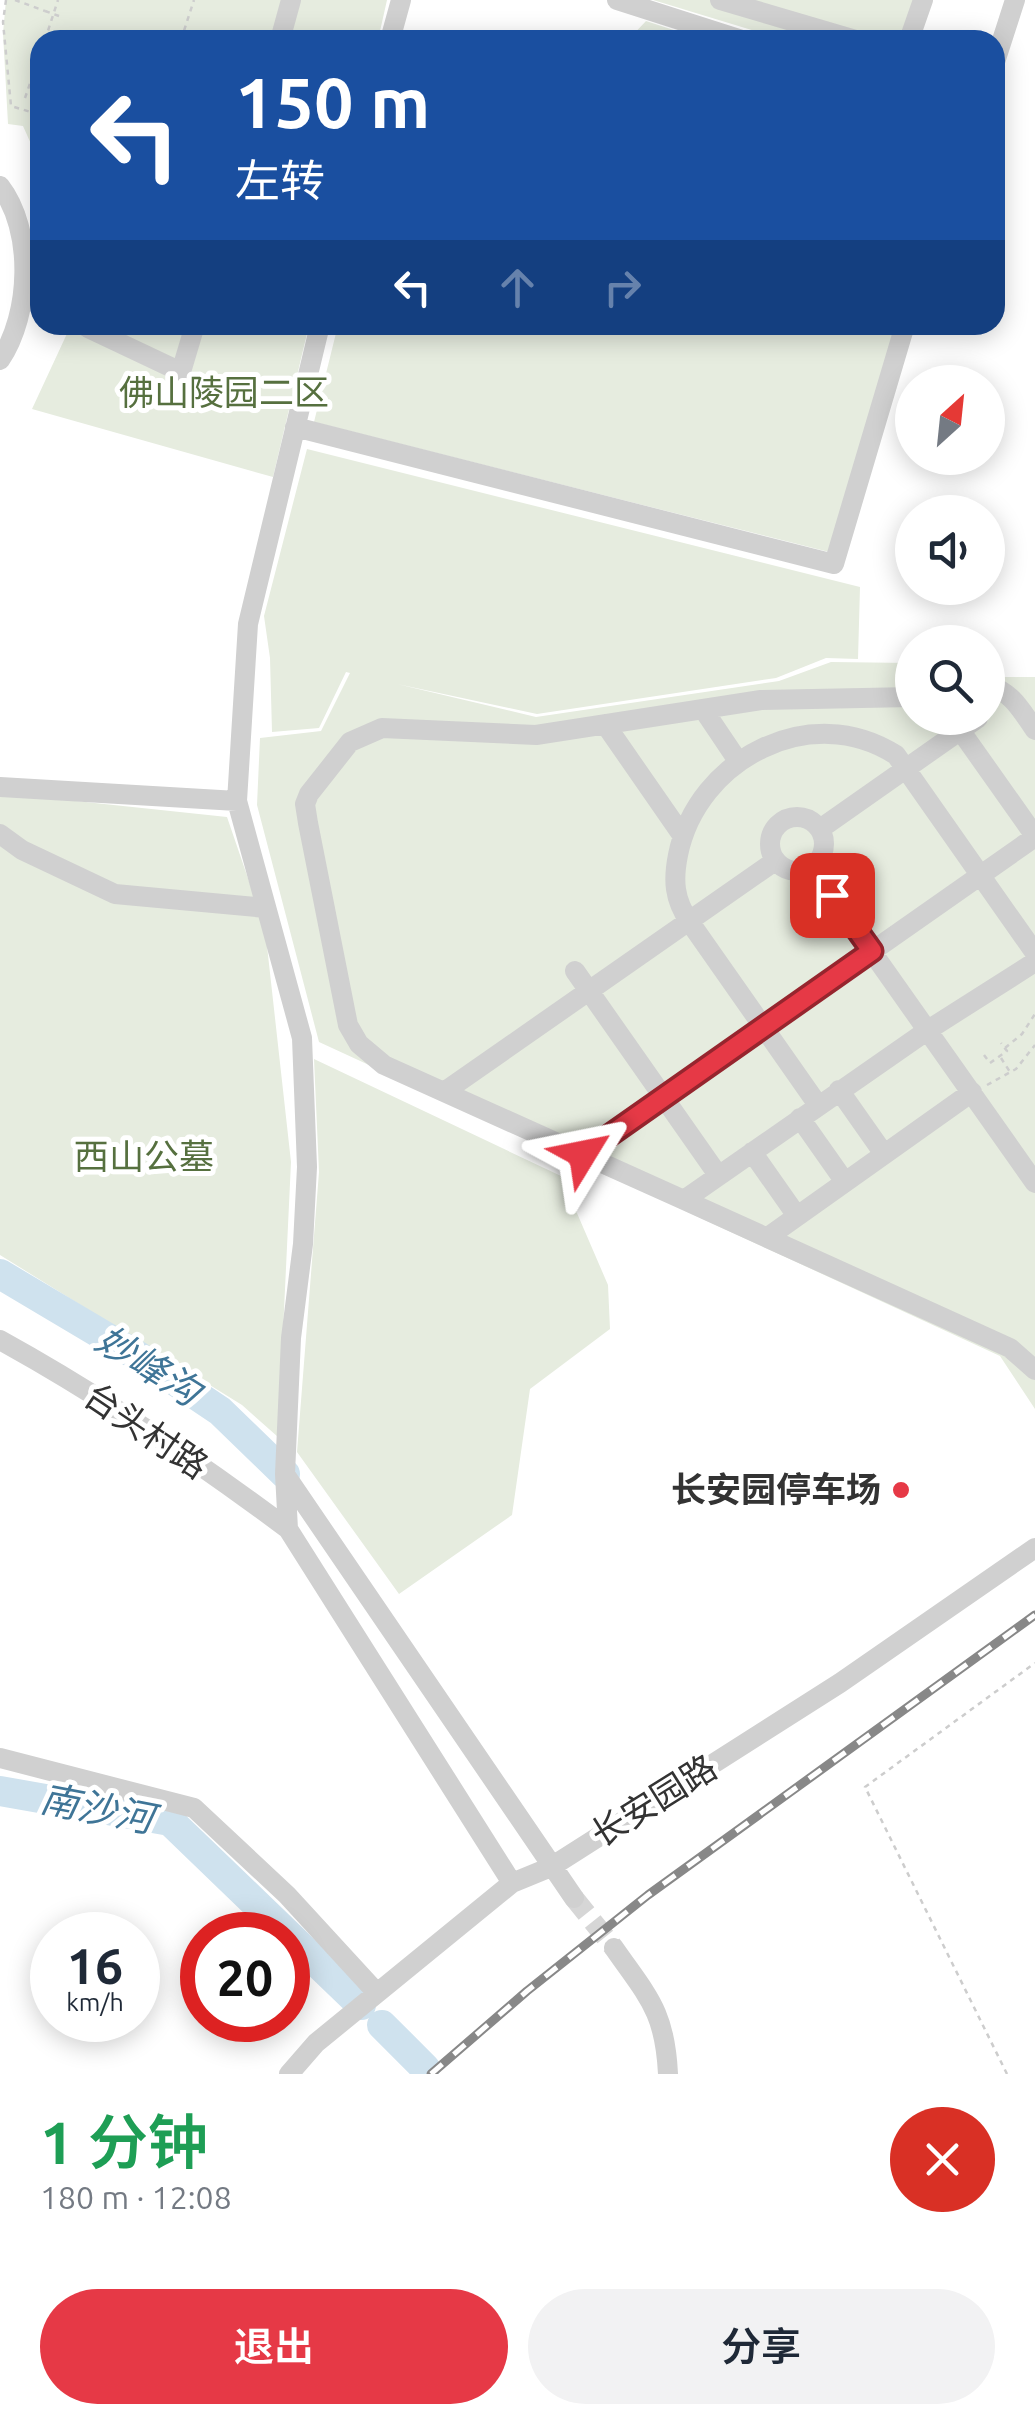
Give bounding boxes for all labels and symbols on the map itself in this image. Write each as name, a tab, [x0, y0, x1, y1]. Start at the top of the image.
north arrow	[895, 365, 1005, 475]
park label: 佛山陵园二区	[119, 372, 329, 412]
pin	[790, 853, 875, 938]
position arrow	[531, 1102, 635, 1206]
park label: 西山公墓	[74, 1136, 214, 1176]
water label: 妙峰沟	[89, 1317, 211, 1415]
street label: 台头村路	[77, 1374, 216, 1486]
place label: 长安园停车场	[671, 1469, 881, 1509]
marker: 长安园停车场	[890, 1479, 912, 1501]
street label: 长安园路	[584, 1746, 723, 1854]
water label: 南沙河	[37, 1777, 164, 1841]
speed limit sign: 20	[180, 1912, 310, 2042]

